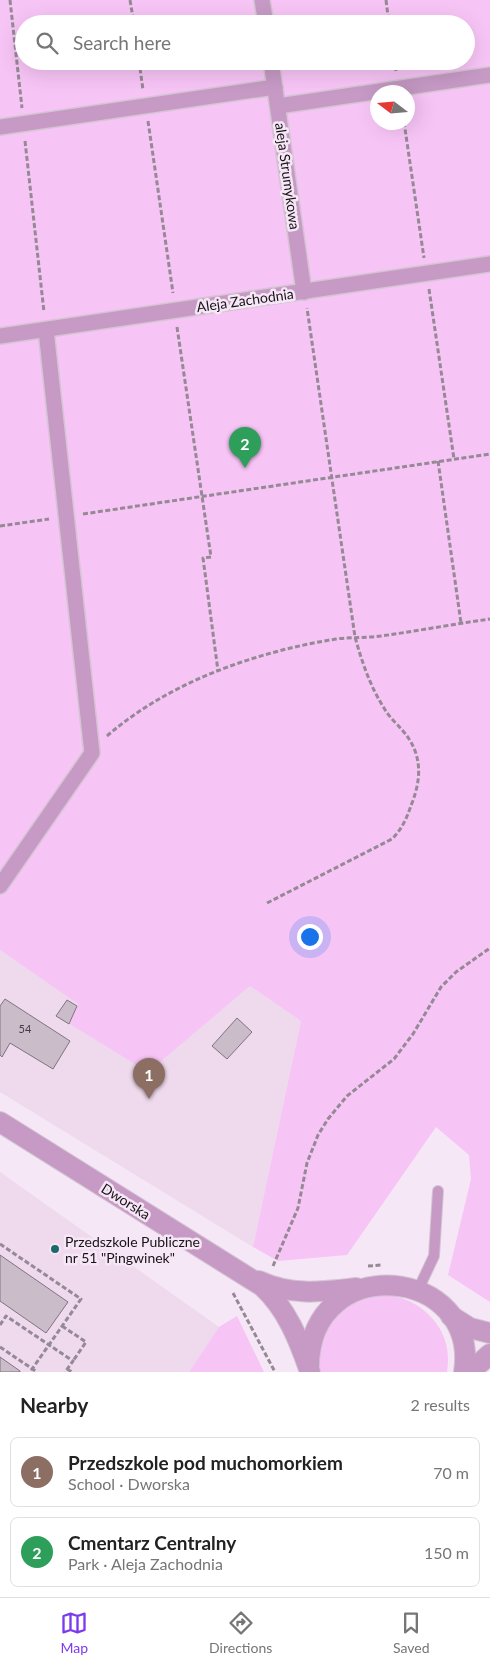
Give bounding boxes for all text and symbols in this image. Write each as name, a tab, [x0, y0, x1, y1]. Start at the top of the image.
search box	[15, 15, 475, 70]
icon: search	[33, 29, 61, 57]
text: Search here	[73, 31, 171, 54]
north arrow	[370, 85, 415, 130]
street label: aleja Strumykowa	[272, 121, 304, 231]
street label: Aleja Zachodnia	[195, 285, 295, 315]
pin: 2	[229, 427, 261, 468]
your location	[297, 924, 323, 950]
house number: 54	[19, 1022, 32, 1035]
pin: 1	[133, 1058, 165, 1099]
street label: Dworska	[98, 1179, 154, 1223]
place label: Przedszkole Publiczne nr 51 "Pingwinek"	[65, 1233, 200, 1266]
marker: Przedszkole Publiczne nr 51 "Pingwinek"	[49, 1243, 61, 1255]
text: Nearby	[20, 1392, 88, 1417]
text: 2 results	[410, 1395, 470, 1414]
text: Przedszkole pod muchomorkiem	[68, 1451, 343, 1474]
text: 1	[32, 1463, 42, 1482]
text: 70 m	[433, 1463, 469, 1482]
text: School · Dworska	[68, 1474, 190, 1493]
text: Cmentarz Centralny	[68, 1531, 236, 1554]
text: 2	[32, 1543, 42, 1562]
text: 150 m	[424, 1543, 469, 1562]
text: Park · Aleja Zachodnia	[68, 1554, 223, 1573]
tab: Map	[60, 1609, 88, 1656]
tab: Directions	[209, 1609, 272, 1656]
tab: Saved	[393, 1609, 430, 1656]

